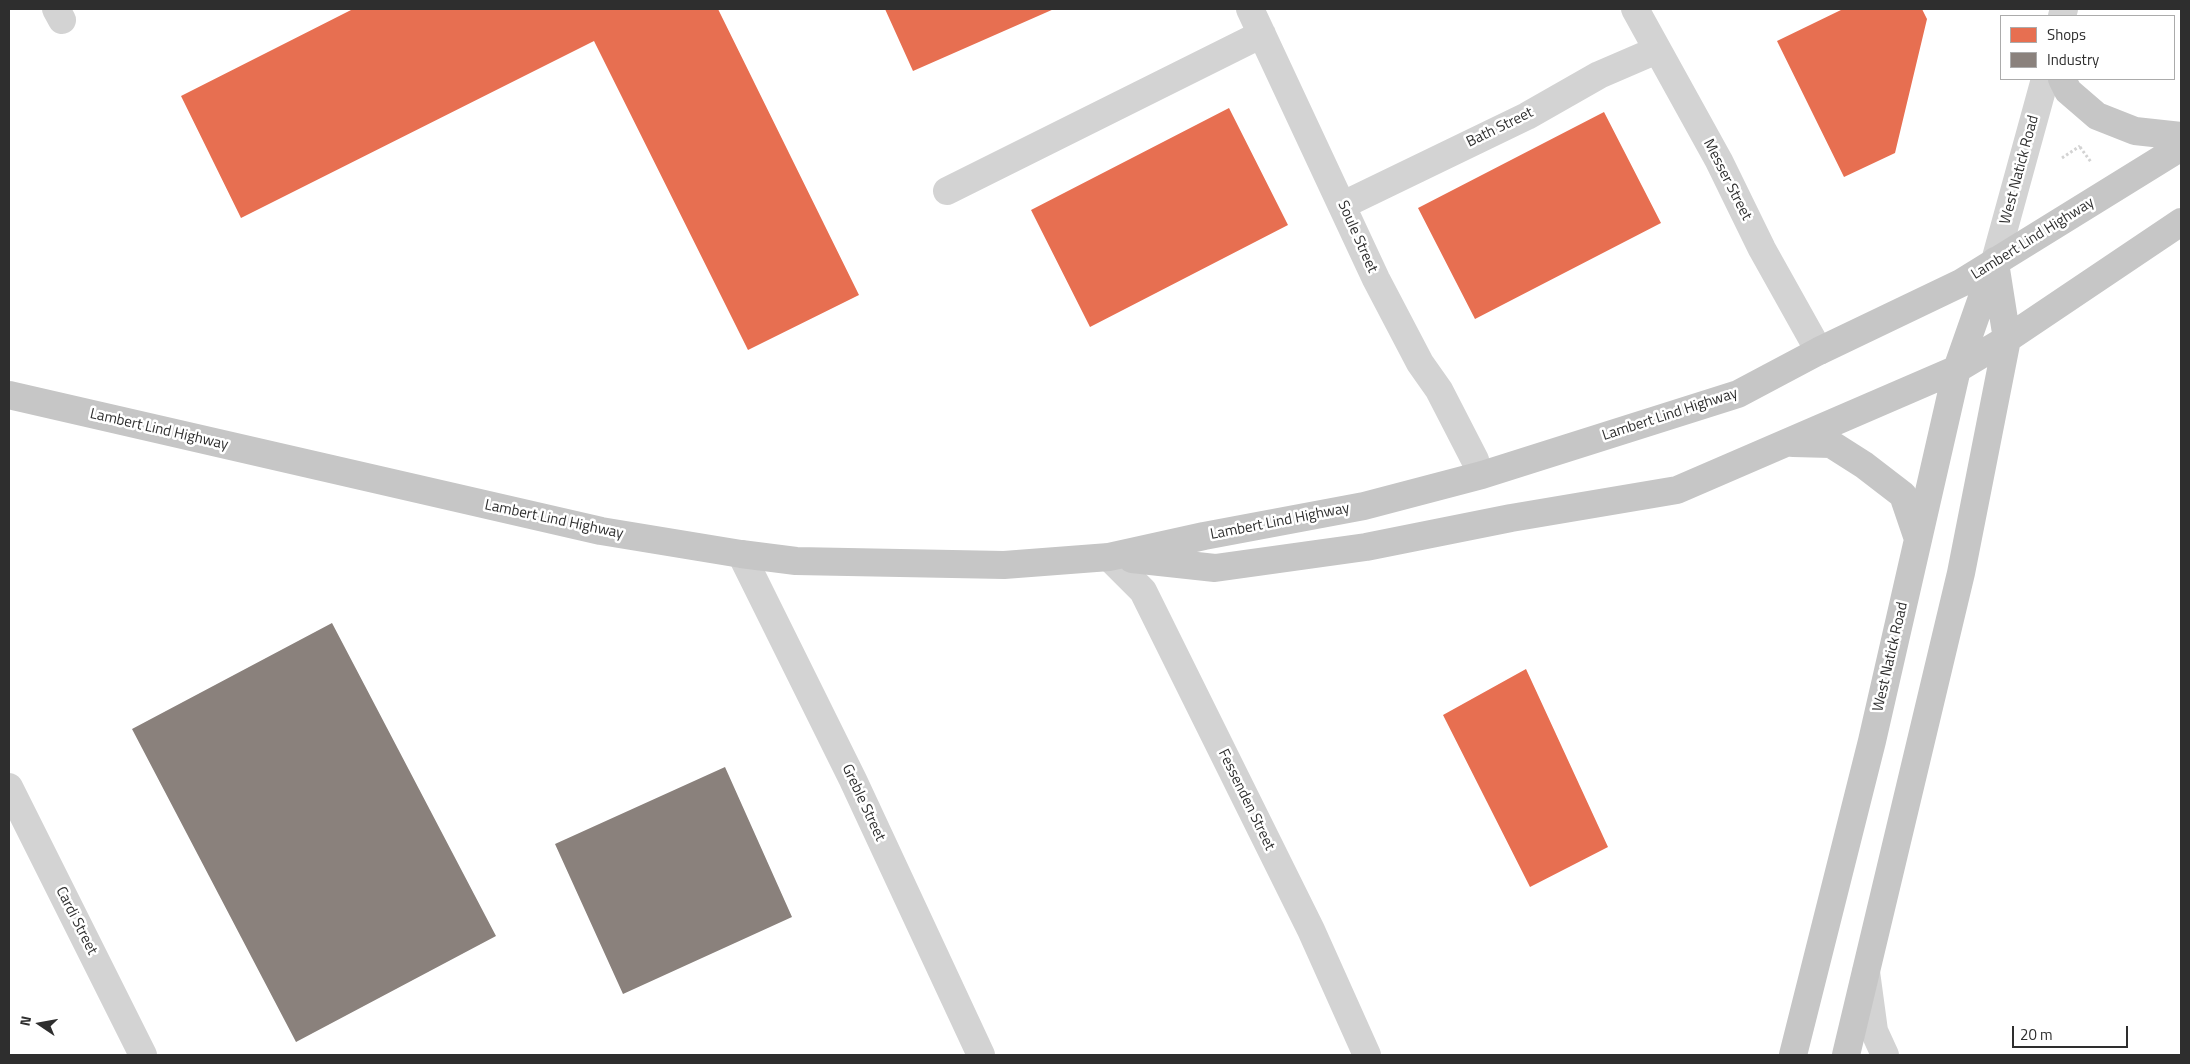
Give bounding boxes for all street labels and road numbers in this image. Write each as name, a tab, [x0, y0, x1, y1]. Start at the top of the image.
street label: Bath Street	[1464, 104, 1536, 152]
street label: West Natick Road	[1997, 114, 2043, 226]
street label: Messer Street	[1699, 136, 1755, 224]
street label: Lambert Lind Highway	[1968, 194, 2098, 284]
street label: Soule Street	[1333, 198, 1381, 276]
street label: Lambert Lind Highway	[1600, 385, 1740, 445]
street label: Lambert Lind Highway	[88, 405, 230, 455]
street label: Lambert Lind Highway	[483, 497, 625, 543]
street label: Lambert Lind Highway	[1209, 500, 1351, 544]
street label: West Natick Road	[1870, 601, 1912, 713]
street label: Fessenden Street	[1214, 746, 1278, 854]
street label: Greble Street	[837, 762, 889, 844]
street label: Cardi Street	[51, 884, 101, 958]

